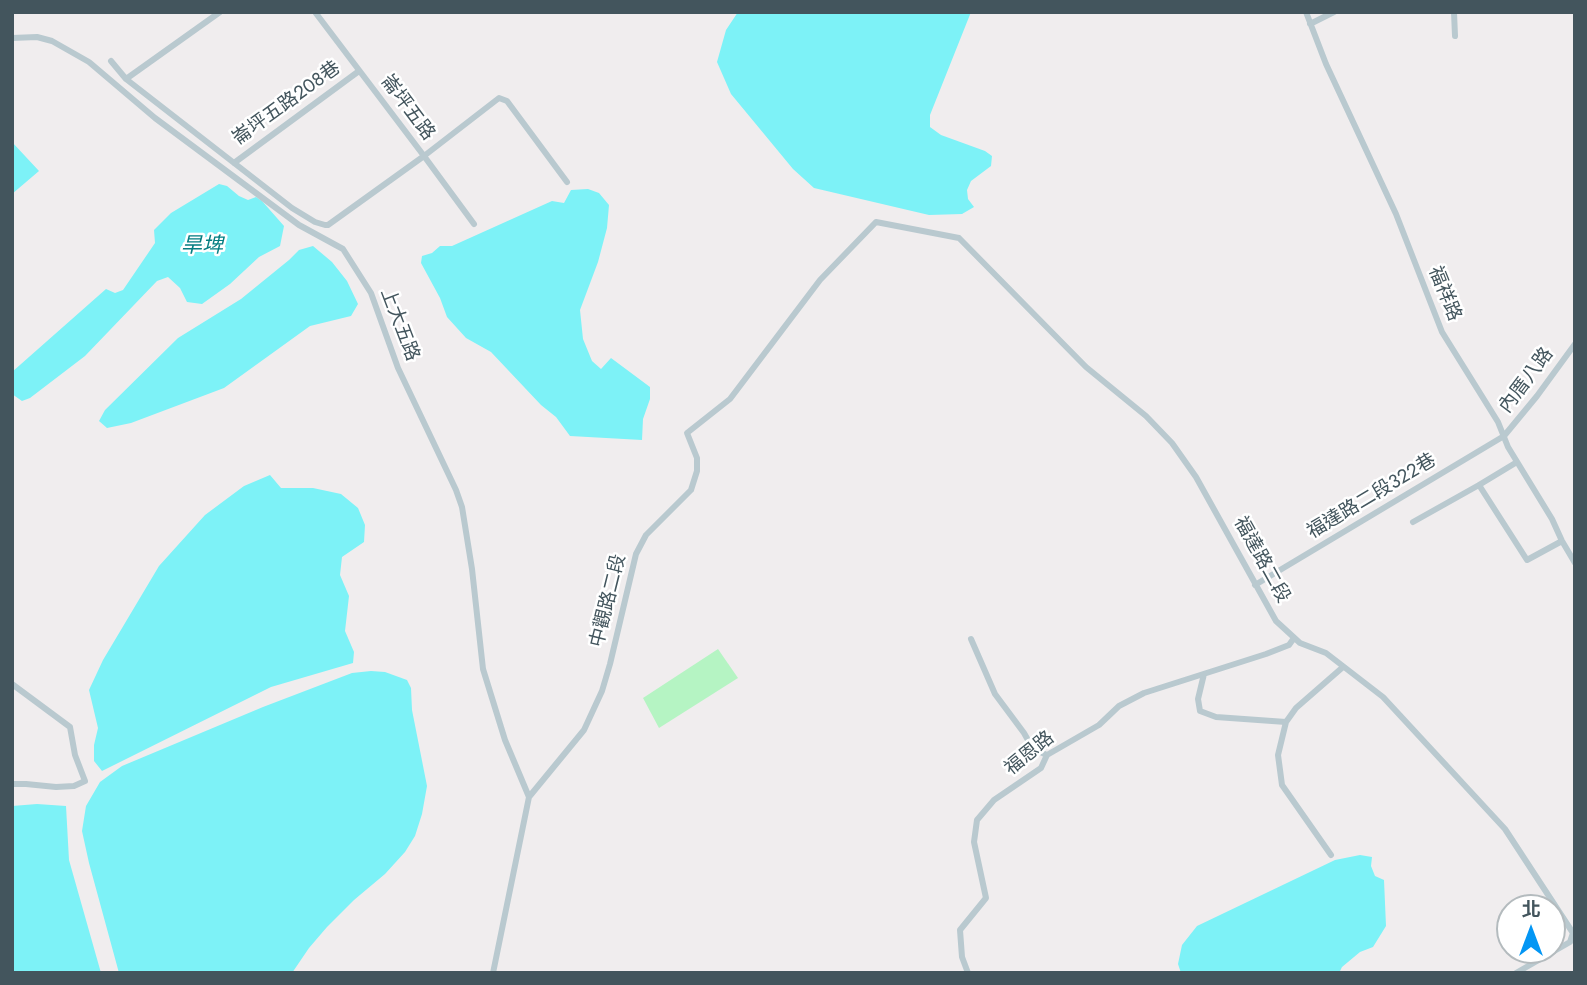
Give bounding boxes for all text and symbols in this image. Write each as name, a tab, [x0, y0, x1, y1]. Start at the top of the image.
street label: 崙坪五路208巷	[229, 57, 345, 151]
street label: 崙坪五路	[375, 71, 439, 145]
water label: 旱埤	[181, 234, 223, 260]
street label: 福祥路	[1423, 263, 1465, 325]
street label: 上大五路	[375, 285, 423, 365]
street label: 內厝八路	[1495, 344, 1559, 418]
street label: 福達路二段322巷	[1304, 450, 1440, 544]
street label: 福達路二段	[1228, 513, 1294, 607]
street label: 中觀路二段	[586, 552, 632, 650]
street label: 福恩路	[1001, 727, 1059, 781]
north arrow	[1496, 894, 1566, 964]
text: 北	[1521, 896, 1541, 923]

